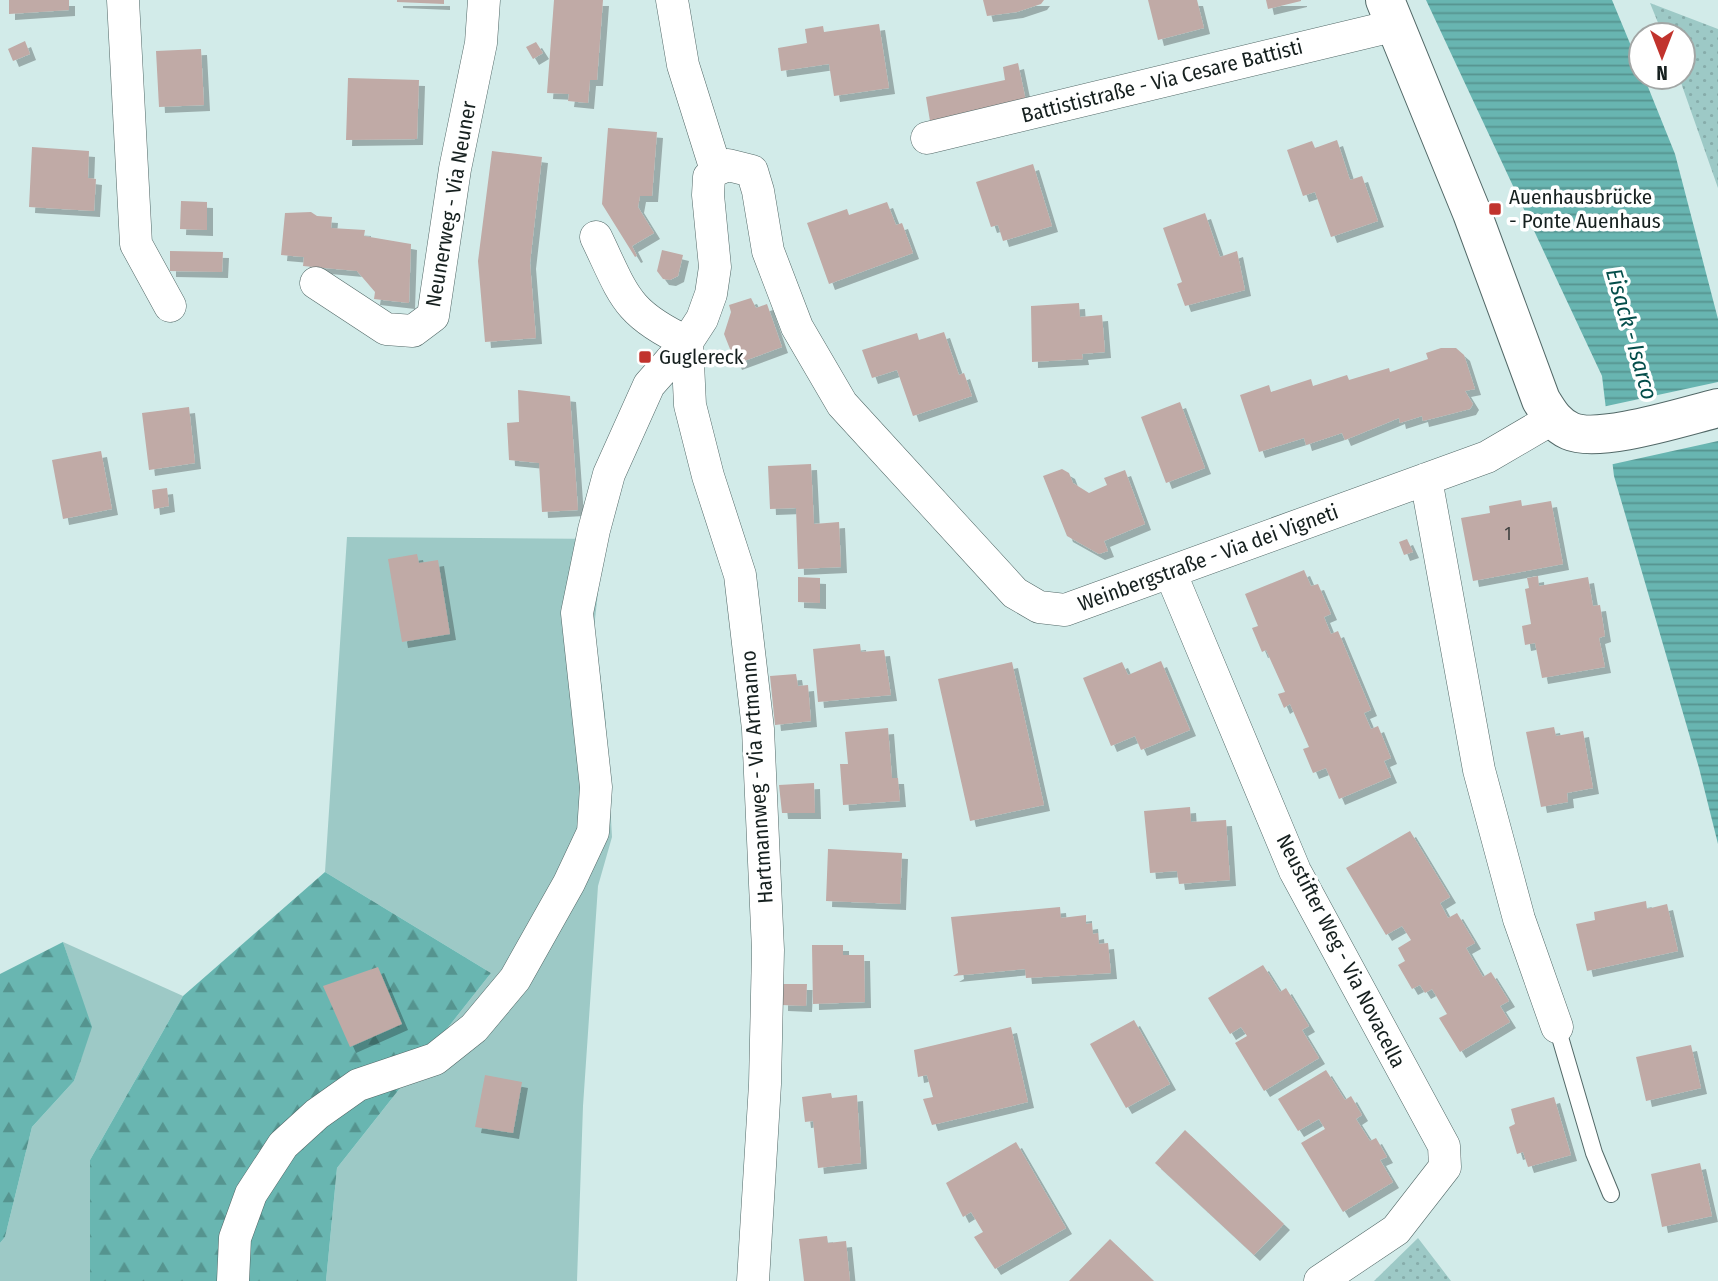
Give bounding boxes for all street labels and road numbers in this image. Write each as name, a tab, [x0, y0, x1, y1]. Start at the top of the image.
street label: Battististraße - Via Cesare Battisti	[1019, 33, 1305, 129]
street label: Neunerweg - Via Neuner	[420, 98, 482, 309]
street label: Weinbergstraße - Via dei Vigneti	[1074, 499, 1342, 617]
street label: Hartmannweg - Via Artmanno	[735, 650, 779, 904]
street label: Neustifter Weg - Via Novacella	[1271, 830, 1411, 1072]

